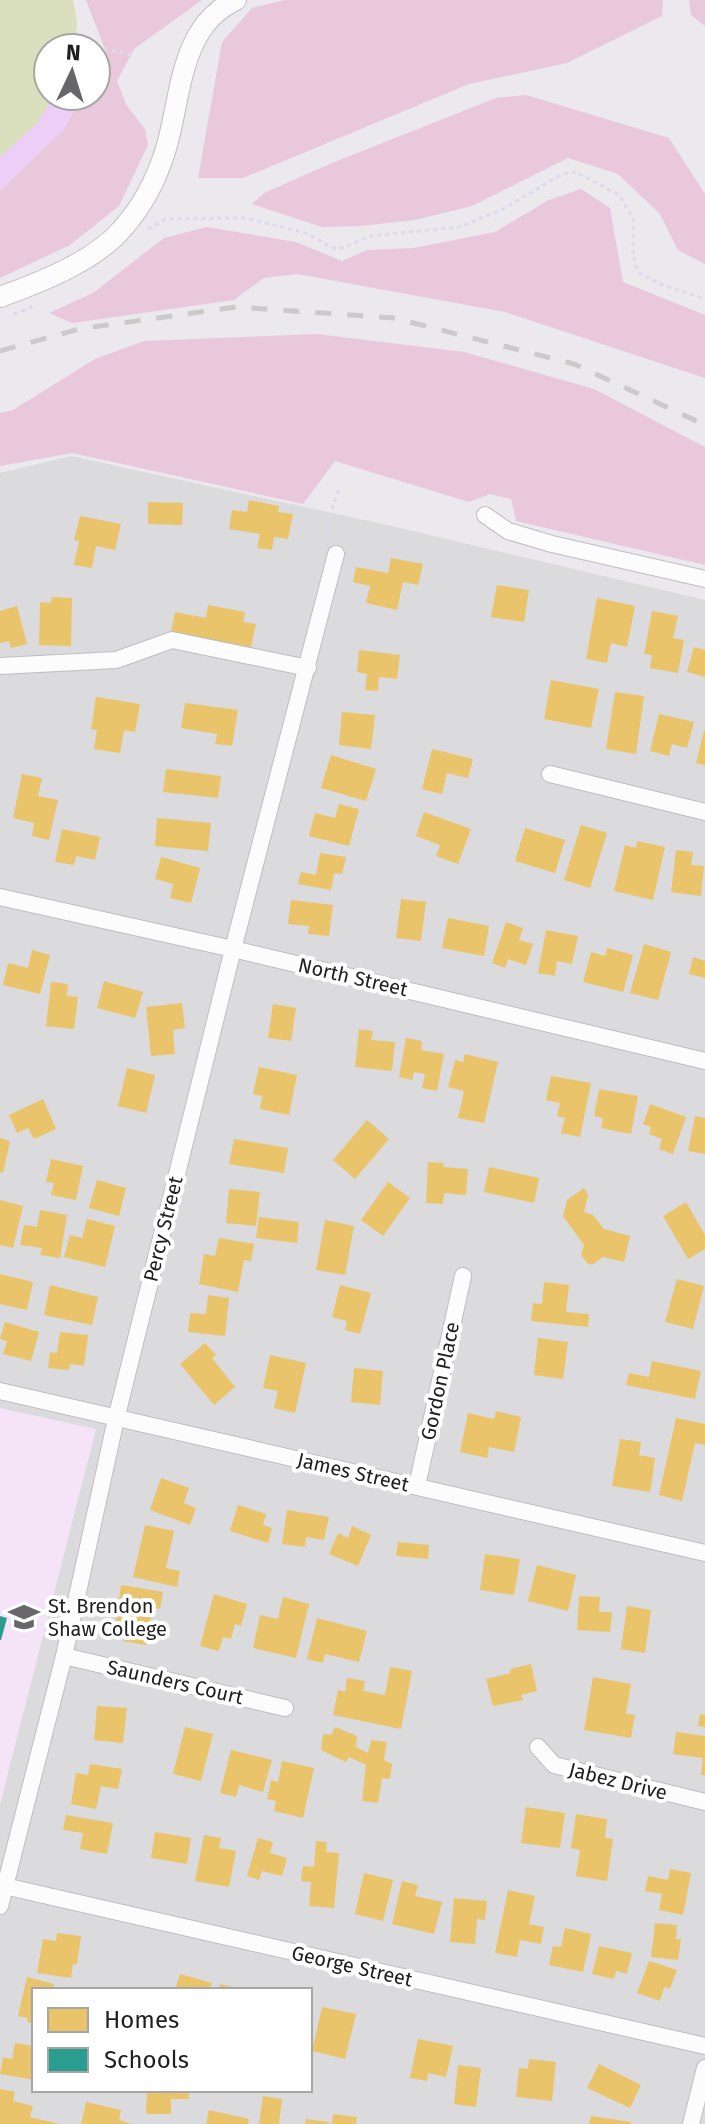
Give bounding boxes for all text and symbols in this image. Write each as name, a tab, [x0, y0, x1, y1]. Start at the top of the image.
north arrow	[32, 32, 112, 112]
text: N	[65, 39, 82, 67]
street label: North Street	[296, 953, 411, 1001]
street label: Percy Street	[138, 1173, 188, 1284]
street label: Gordon Place	[416, 1320, 464, 1442]
street label: James Street	[295, 1447, 412, 1497]
place label: St. Brendon Shaw College	[48, 1594, 167, 1641]
school or university icon: St. Brendon Shaw College	[7, 1600, 41, 1634]
street label: Saunders Court	[105, 1655, 246, 1710]
street label: Jabez Drive	[566, 1757, 670, 1805]
street label: George Street	[289, 1940, 415, 1992]
legend	[32, 1988, 312, 2092]
text: Homes	[104, 2006, 179, 2034]
text: Schools	[104, 2046, 189, 2074]

